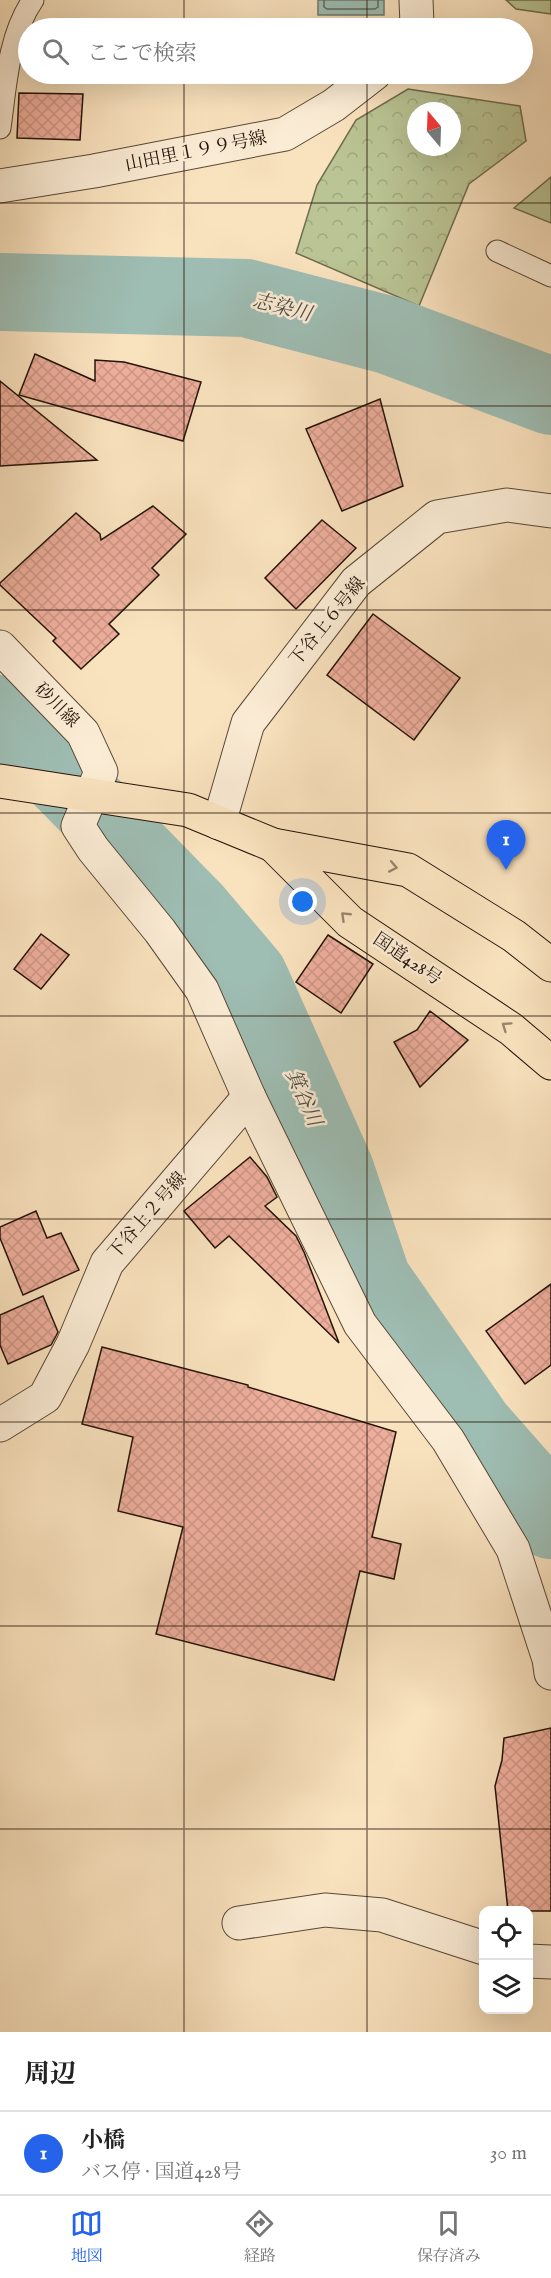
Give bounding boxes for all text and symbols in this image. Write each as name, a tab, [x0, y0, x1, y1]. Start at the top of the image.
search box	[18, 18, 533, 84]
icon: search	[39, 35, 72, 68]
text: ここで検索	[87, 40, 197, 68]
north arrow	[407, 102, 461, 156]
street label: 山田里１９９号線	[123, 127, 269, 177]
water label: 志染川	[250, 289, 316, 328]
street label: 下谷上６号線	[285, 573, 371, 671]
street label: 砂川線	[29, 679, 83, 733]
pin: 1	[486, 820, 526, 870]
one-way arrow	[388, 861, 397, 873]
your location	[288, 887, 317, 916]
one-way arrow	[341, 912, 351, 923]
street label: 国道428号	[368, 929, 446, 991]
one-way arrow	[501, 1022, 512, 1033]
water label: 箕谷川	[279, 1066, 327, 1132]
street label: 下谷上２号線	[104, 1168, 192, 1264]
map controls	[479, 1906, 533, 2014]
button: locate	[479, 1906, 533, 1960]
button: layers	[479, 1960, 533, 2014]
text: 周辺	[24, 2058, 76, 2091]
text: 小橋	[81, 2127, 125, 2155]
text: 1	[40, 2141, 47, 2166]
text: 30 m	[490, 2141, 527, 2166]
text: バス停 · 国道428号	[81, 2160, 241, 2185]
tab: 地図	[70, 2207, 103, 2267]
tab: 経路	[243, 2207, 276, 2267]
tab: 保存済み	[417, 2207, 481, 2267]

